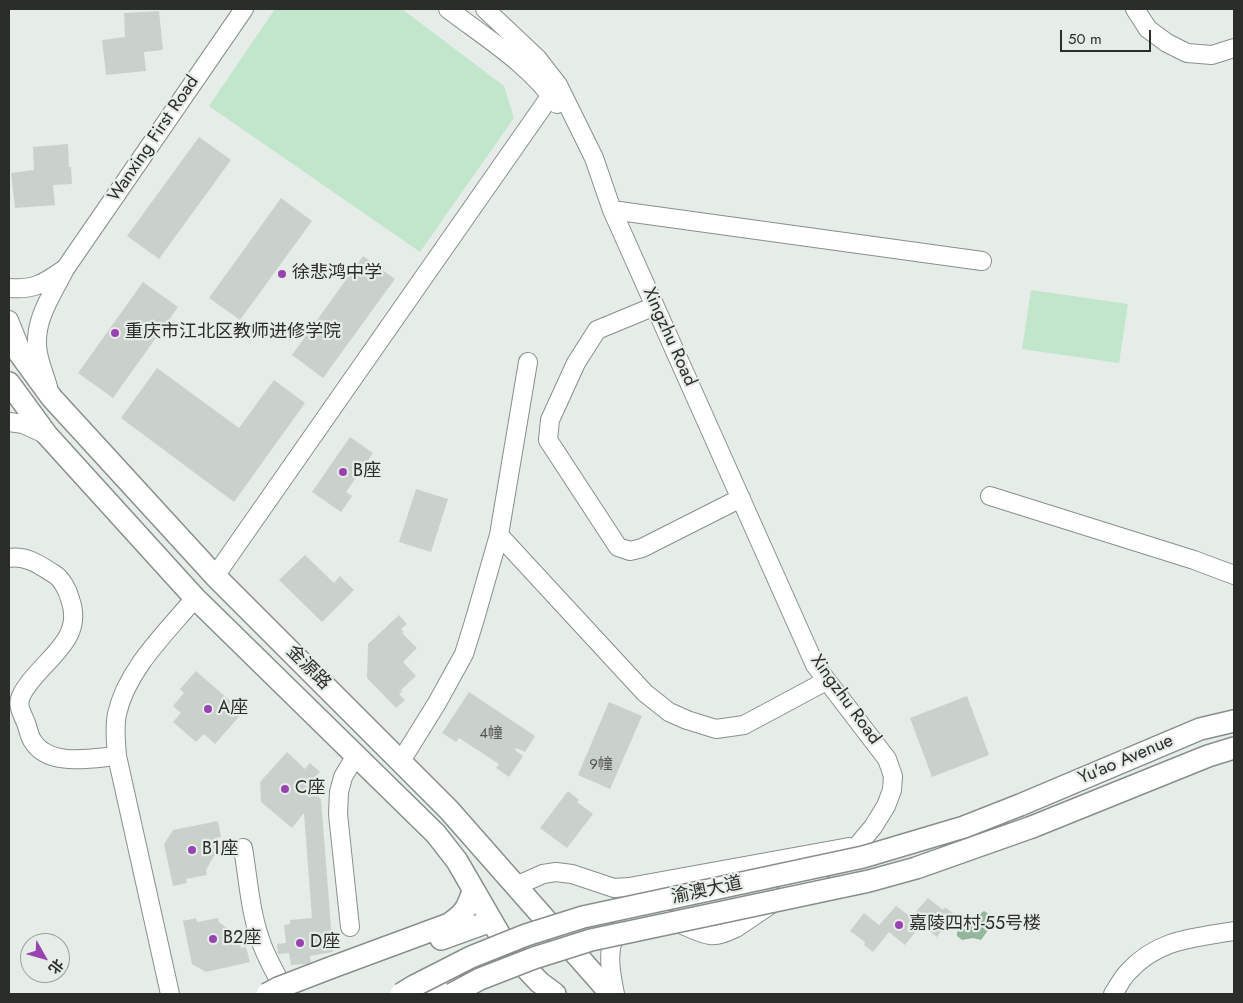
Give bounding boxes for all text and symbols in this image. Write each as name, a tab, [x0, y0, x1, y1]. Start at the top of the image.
scale bar	[1063, 20, 1154, 52]
text: 50 m	[1068, 28, 1102, 50]
street label: Wanxing First Road	[104, 72, 204, 206]
place label: 徐悲鸿中学	[292, 263, 382, 285]
marker: 徐悲鸿中学	[276, 268, 288, 280]
street label: Xingzhu Road	[638, 284, 700, 390]
place label: 重庆市江北区教师进修学院	[125, 322, 341, 344]
marker: 重庆市江北区教师进修学院	[109, 327, 121, 339]
place label: B座	[353, 461, 381, 483]
marker: B座	[337, 466, 349, 478]
street label: 金源路	[281, 641, 335, 695]
street label: Xingzhu Road	[805, 651, 885, 749]
place label: A座	[218, 698, 248, 720]
marker: A座	[202, 703, 214, 715]
house number: 4幢	[479, 725, 503, 743]
street label: Yu'ao Avenue	[1075, 730, 1177, 790]
house number: 9幢	[589, 756, 613, 774]
place label: C座	[295, 778, 325, 800]
marker: C座	[279, 783, 291, 795]
place label: B1座	[202, 839, 238, 861]
marker: B1座	[186, 844, 198, 856]
street label: 渝澳大道	[670, 873, 744, 909]
place label: 嘉陵四村-55号楼	[909, 914, 1041, 936]
marker: 嘉陵四村-55号楼	[893, 919, 905, 931]
place label: B2座	[223, 928, 261, 950]
place label: D座	[310, 932, 340, 954]
north arrow	[20, 933, 70, 983]
marker: B2座	[207, 933, 219, 945]
marker: D座	[294, 937, 306, 949]
text: 北	[44, 955, 68, 978]

